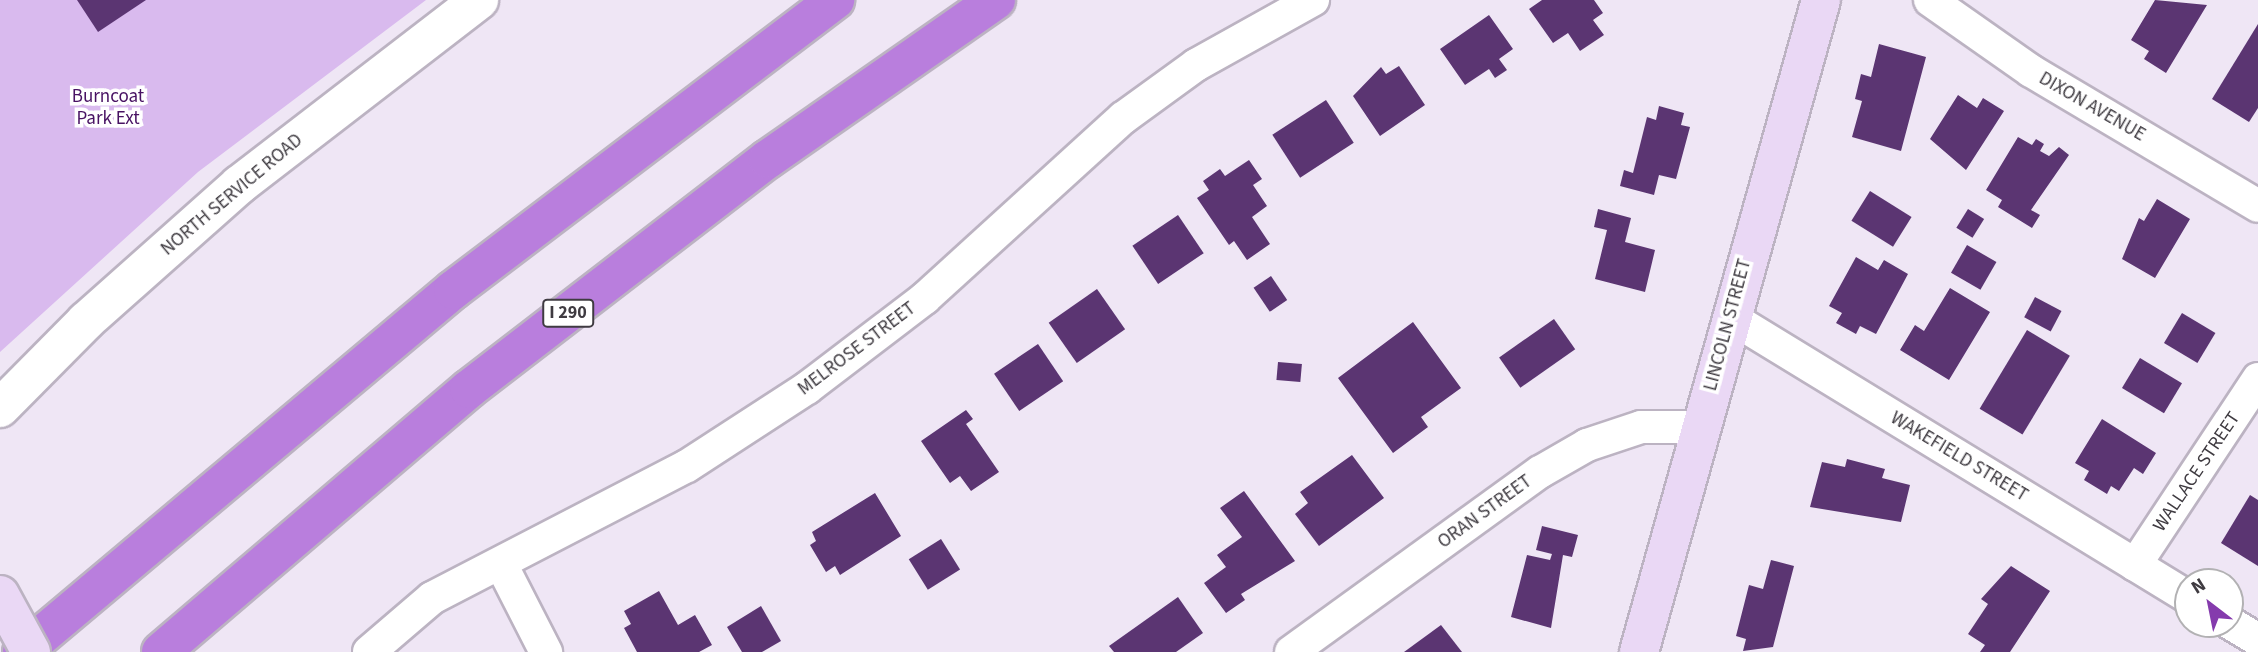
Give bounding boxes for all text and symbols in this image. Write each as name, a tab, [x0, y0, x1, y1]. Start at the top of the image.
street label: DIXON AVENUE	[2035, 67, 2149, 147]
park label: Burncoat Park Ext	[72, 86, 144, 130]
street label: NORTH SERVICE ROAD	[157, 129, 307, 261]
street label: LINCOLN STREET	[1699, 256, 1757, 394]
street label: MELROSE STREET	[794, 297, 920, 401]
road number: I 290	[542, 298, 594, 328]
street label: WAKEFIELD STREET	[1886, 407, 2032, 507]
street label: WALLACE STREET	[2149, 408, 2245, 536]
street label: ORAN STREET	[1434, 470, 1536, 554]
north arrow	[2174, 568, 2244, 638]
text: N	[2186, 572, 2211, 601]

